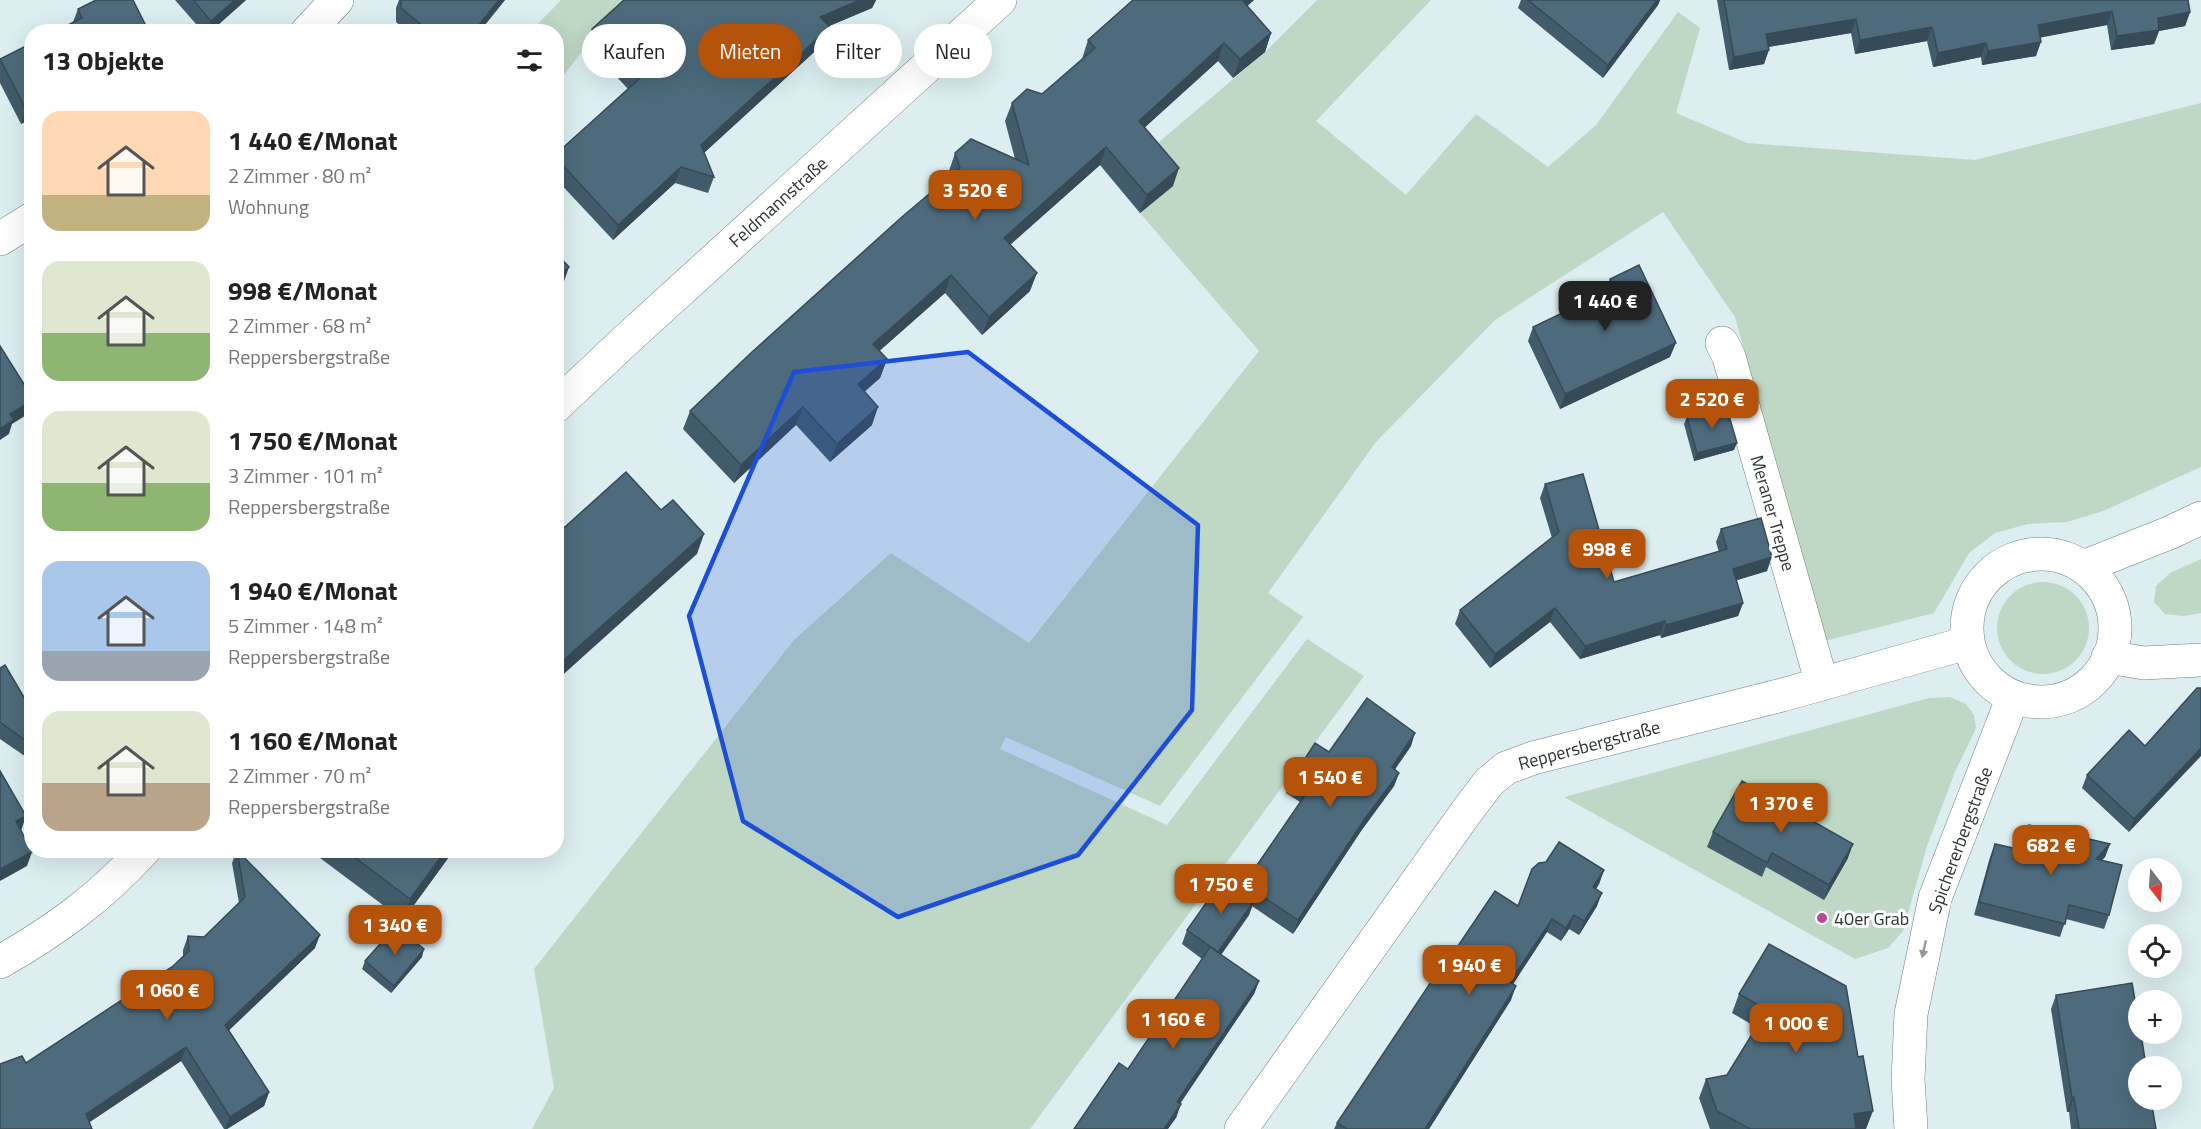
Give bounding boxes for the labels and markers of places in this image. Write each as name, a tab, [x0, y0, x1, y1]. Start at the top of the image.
pin: 3 520 €	[920, 170, 1030, 221]
pin: 1 440 €	[1550, 281, 1660, 332]
pin: 2 520 €	[1657, 379, 1767, 430]
pin: 998 €	[1565, 529, 1649, 580]
pin: 1 540 €	[1275, 757, 1385, 808]
pin: 1 370 €	[1726, 783, 1836, 834]
pin: 682 €	[2009, 825, 2093, 876]
pin: 1 750 €	[1166, 864, 1276, 915]
pin: 1 340 €	[340, 905, 450, 956]
place label: 40er Grab	[1834, 905, 1909, 932]
marker: 40er Grab	[1815, 911, 1829, 925]
pin: 1 940 €	[1414, 945, 1524, 996]
pin: 1 060 €	[112, 970, 222, 1021]
pin: 1 160 €	[1118, 999, 1228, 1050]
pin: 1 000 €	[1741, 1003, 1851, 1054]

